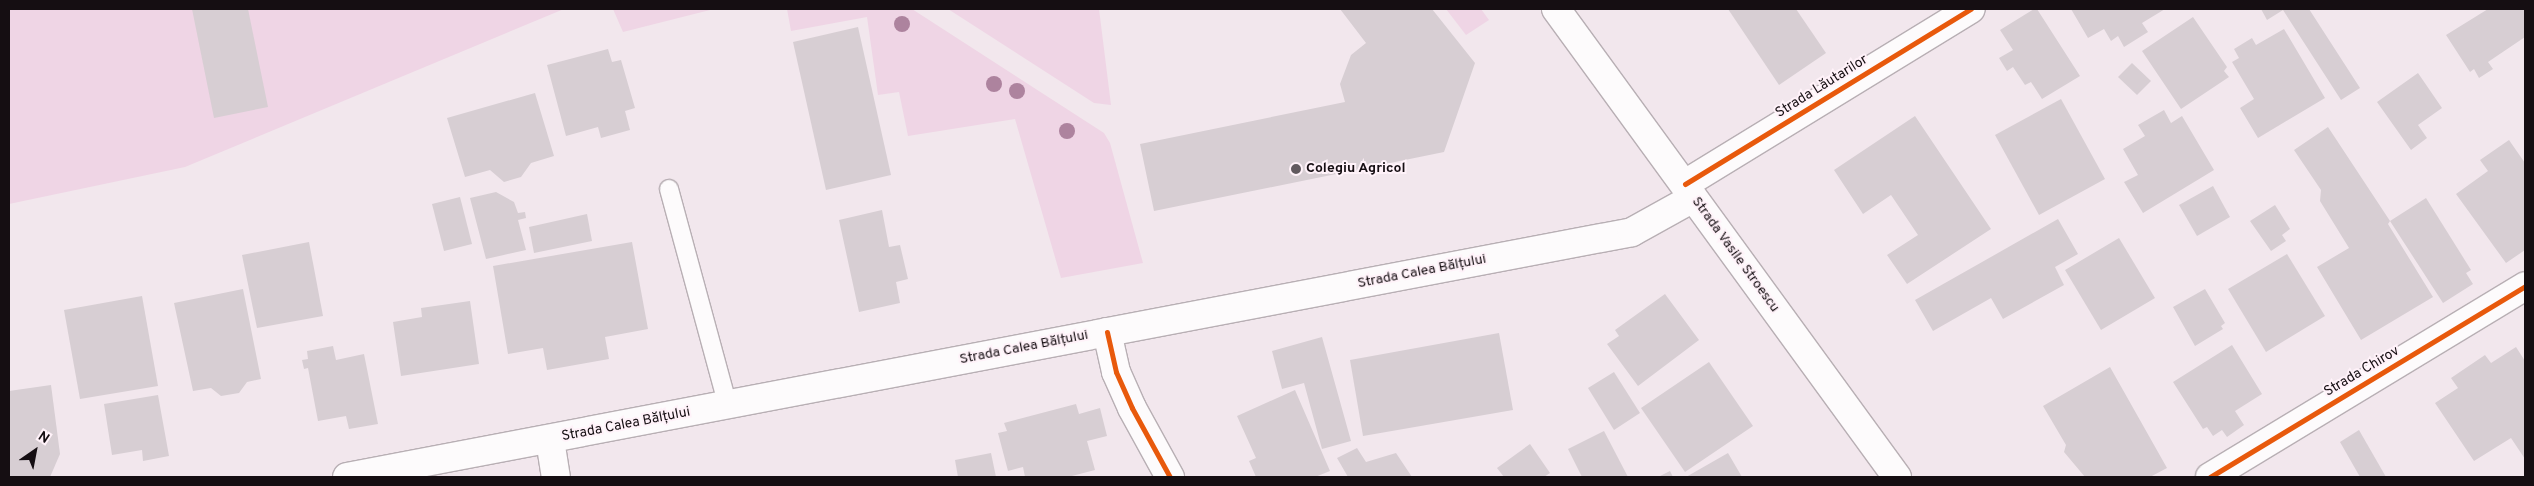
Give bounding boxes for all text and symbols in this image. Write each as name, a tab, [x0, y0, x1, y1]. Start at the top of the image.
street label: Strada Lăutarilor	[1773, 52, 1871, 122]
place label: Colegiu Agricol	[1306, 161, 1406, 177]
marker: Colegiu Agricol	[1290, 163, 1302, 175]
street label: Strada Vasile Stroescu	[1687, 194, 1783, 316]
street label: Strada Calea Bălțului	[1356, 251, 1488, 293]
street label: Strada Calea Bălțului	[958, 327, 1090, 369]
street label: Strada Chirov	[2321, 343, 2403, 401]
street label: Strada Calea Bălțului	[560, 404, 692, 446]
north arrow	[10, 426, 60, 476]
text: N	[35, 428, 52, 448]

